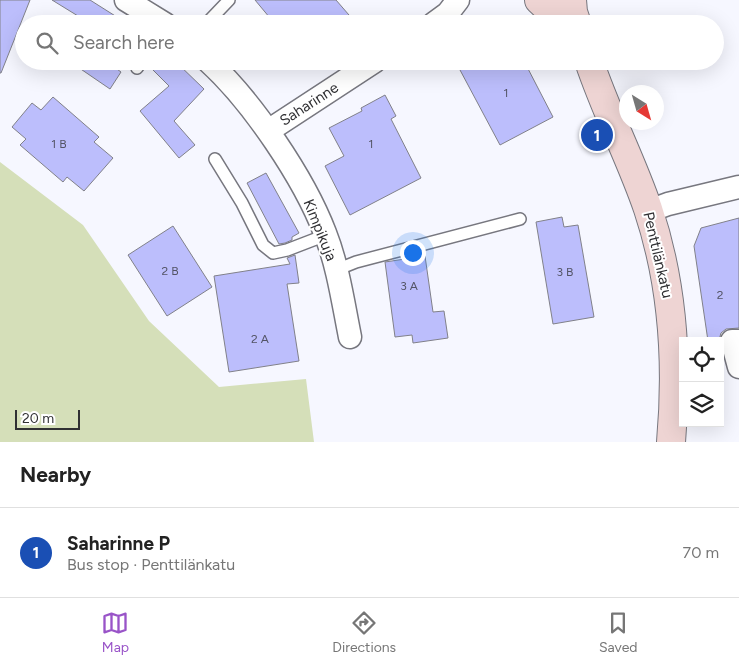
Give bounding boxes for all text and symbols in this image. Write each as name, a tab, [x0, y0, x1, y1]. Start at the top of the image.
search box	[15, 15, 724, 70]
icon: search	[33, 29, 61, 57]
text: Search here	[73, 31, 175, 54]
street label: Saharinne	[276, 78, 342, 130]
north arrow	[619, 85, 664, 130]
house number: 1	[504, 86, 508, 100]
pin: 1	[581, 116, 613, 154]
house number: 1 B	[51, 137, 67, 151]
house number: 1	[369, 137, 373, 151]
street label: Kimpikuja	[299, 196, 341, 264]
street label: Penttilänkatu	[639, 210, 677, 300]
your location	[400, 240, 426, 266]
house number: 2 B	[161, 264, 179, 278]
house number: 3 B	[557, 265, 573, 279]
house number: 3 A	[400, 279, 418, 293]
house number: 2	[717, 288, 723, 302]
house number: 2 A	[251, 332, 269, 346]
map controls	[679, 337, 724, 427]
button: locate	[679, 337, 724, 382]
button: layers	[679, 382, 724, 427]
scale bar	[15, 407, 80, 430]
text: 20 m	[22, 410, 54, 427]
text: Nearby	[20, 462, 91, 487]
text: Saharinne P	[67, 532, 170, 555]
text: 1	[33, 543, 39, 562]
text: 70 m	[683, 543, 719, 562]
text: Bus stop · Penttilänkatu	[67, 555, 235, 574]
tab: Map	[101, 609, 129, 656]
tab: Directions	[332, 609, 396, 656]
tab: Saved	[599, 609, 638, 656]

